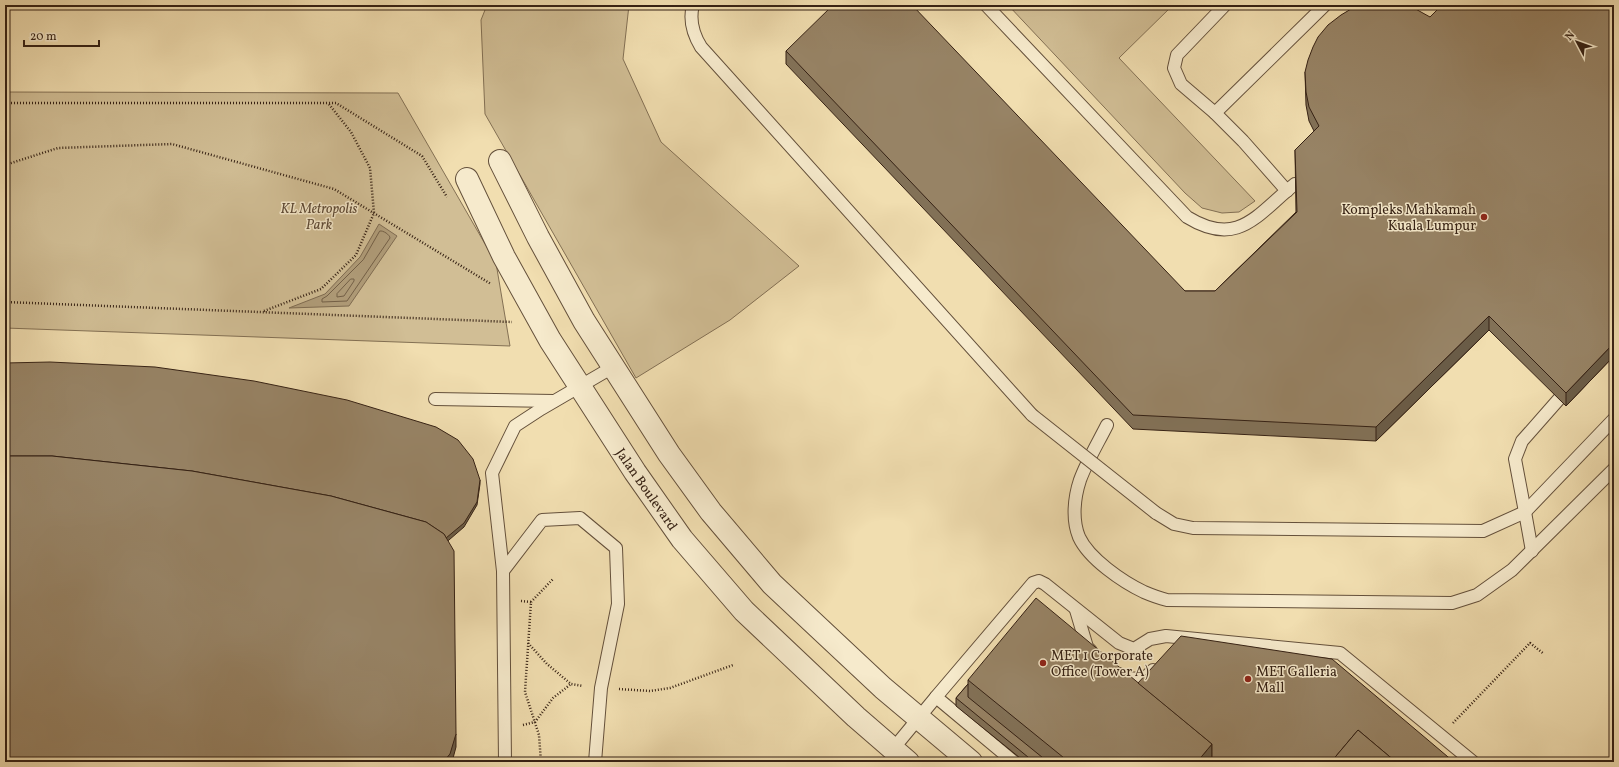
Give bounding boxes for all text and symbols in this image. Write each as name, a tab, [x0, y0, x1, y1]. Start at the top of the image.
scale bar	[24, 22, 99, 48]
north arrow	[1557, 22, 1597, 62]
text: N	[1562, 28, 1579, 44]
text: 20 m	[30, 29, 57, 45]
park label: KL Metropolis Park	[280, 200, 358, 235]
place label: Kompleks Mahkamah Kuala Lumpur	[1341, 201, 1476, 236]
marker: Kompleks Mahkamah Kuala Lumpur	[1479, 212, 1489, 222]
street label: Jalan Boulevard	[610, 445, 681, 535]
place label: MET 1 Corporate Office (Tower A)	[1051, 647, 1153, 682]
marker: MET 1 Corporate Office (Tower A)	[1038, 658, 1048, 668]
place label: MET Galleria Mall	[1256, 663, 1337, 698]
marker: MET Galleria Mall	[1243, 674, 1253, 684]

